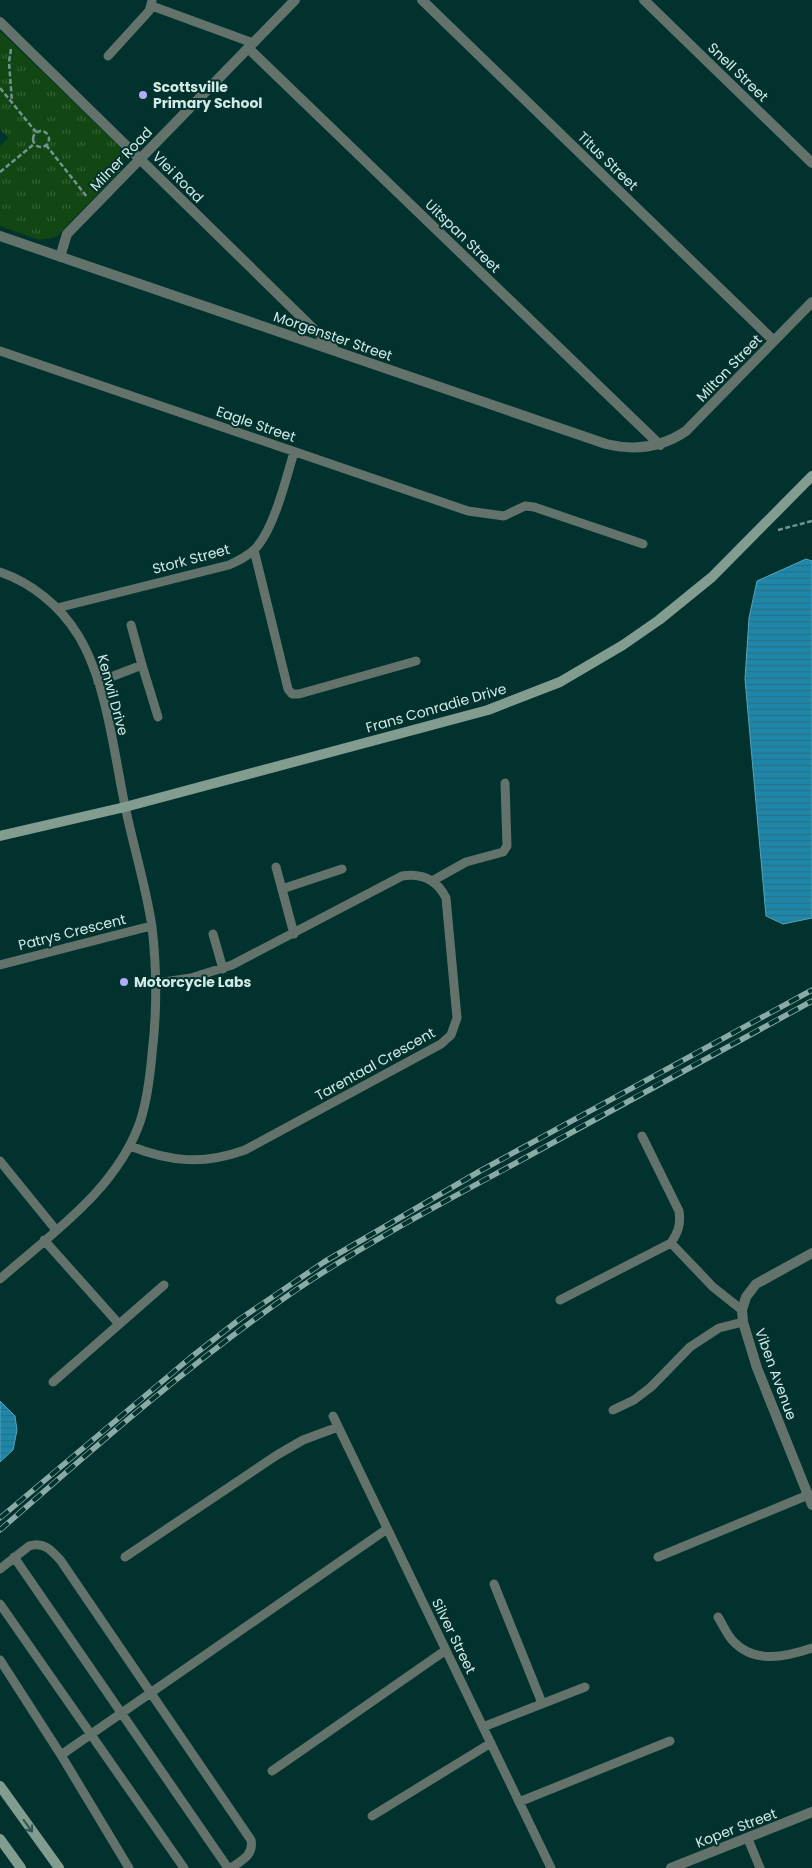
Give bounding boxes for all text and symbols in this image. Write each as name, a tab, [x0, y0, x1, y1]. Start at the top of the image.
street label: Snell Street	[703, 38, 773, 106]
place label: Scottsville Primary School	[153, 77, 262, 113]
marker: Scottsville Primary School	[137, 89, 149, 101]
street label: Milner Road	[85, 123, 157, 195]
street label: Titus Street	[573, 127, 643, 195]
street label: Vlei Road	[148, 147, 208, 207]
street label: Uitspan Street	[421, 195, 505, 277]
street label: Morgenster Street	[271, 306, 395, 366]
street label: Milton Street	[692, 330, 766, 406]
street label: Eagle Street	[214, 401, 298, 447]
street label: Stork Street	[150, 539, 232, 579]
street label: Kenwil Drive	[93, 652, 134, 738]
street label: Frans Conradie Drive	[363, 678, 509, 738]
street label: Patrys Crescent	[16, 909, 128, 955]
place label: Motorcycle Labs	[134, 972, 252, 992]
marker: Motorcycle Labs	[118, 976, 130, 988]
street label: Tarentaal Crescent	[311, 1023, 439, 1105]
street label: Viben Avenue	[750, 1325, 802, 1423]
street label: Silver Street	[427, 1595, 481, 1677]
street label: Koper Street	[693, 1803, 779, 1853]
one-way arrow	[23, 1819, 33, 1833]

